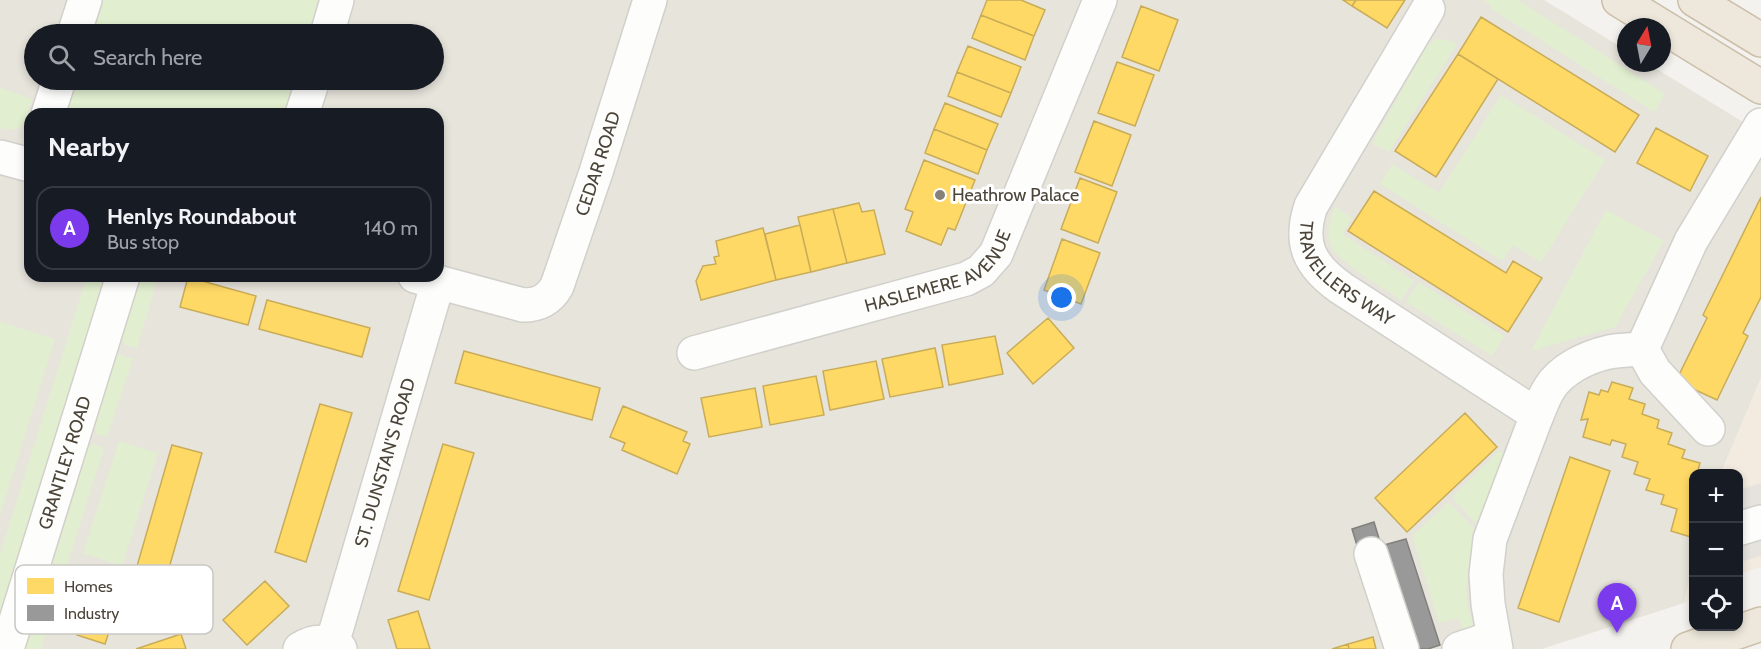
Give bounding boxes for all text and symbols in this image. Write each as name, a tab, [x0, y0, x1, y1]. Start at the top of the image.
north arrow	[1617, 18, 1671, 72]
search box	[24, 24, 444, 90]
icon: search	[45, 41, 78, 74]
text: Search here	[93, 44, 202, 71]
street label: CEDAR ROAD	[571, 109, 625, 219]
text: Nearby	[48, 131, 129, 163]
place label: Heathrow Palace	[952, 184, 1079, 206]
marker: Heathrow Palace	[933, 188, 947, 202]
text: Henlys Roundabout	[107, 203, 296, 230]
text: A	[63, 216, 76, 240]
text: 140 m	[364, 216, 418, 240]
street label: TRAVELLERS WAY	[1295, 219, 1399, 331]
street label: HASLEMERE AVENUE	[862, 226, 1016, 317]
text: Bus stop	[107, 230, 179, 254]
your location	[1047, 283, 1076, 312]
street label: ST. DUNSTAN'S ROAD	[350, 375, 420, 550]
street label: GRANTLEY ROAD	[34, 393, 96, 532]
map controls	[1689, 469, 1743, 631]
button: +	[1689, 469, 1743, 523]
button: −	[1689, 523, 1743, 577]
legend	[15, 565, 213, 634]
text: Homes	[64, 577, 113, 596]
button: locate	[1689, 577, 1743, 631]
pin: A	[1598, 584, 1636, 633]
text: Industry	[64, 604, 119, 623]

